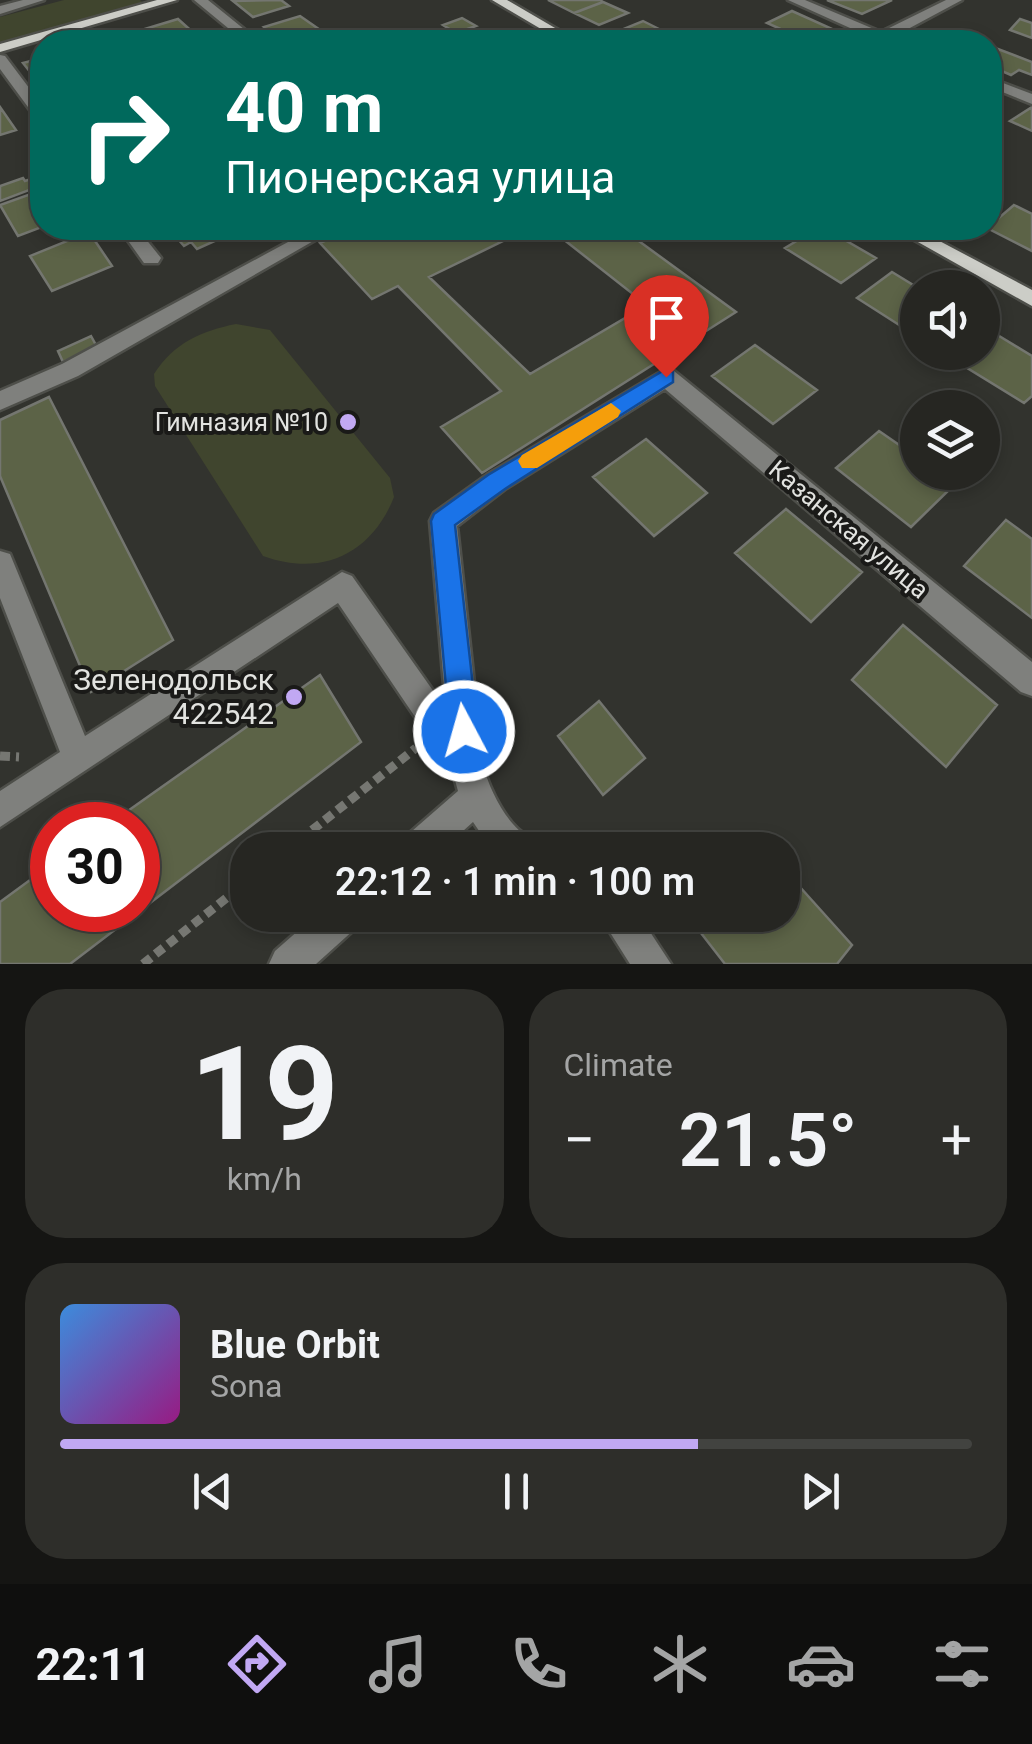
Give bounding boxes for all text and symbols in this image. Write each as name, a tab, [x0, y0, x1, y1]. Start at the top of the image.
text: 40 m	[225, 67, 383, 149]
icon: right	[60, 70, 190, 200]
text: Пионерская улица	[225, 151, 616, 204]
map controls	[900, 270, 1000, 490]
button: sound	[900, 270, 1000, 370]
pin	[624, 275, 709, 378]
icon: arrive	[639, 290, 694, 345]
button: layers	[900, 390, 1000, 490]
place label: Гимназия №10	[155, 408, 328, 437]
marker: Гимназия №10	[337, 411, 359, 433]
street label: Казанская улица	[763, 454, 934, 604]
place label: Зеленодольск 422542	[73, 662, 274, 731]
position arrow	[412, 679, 516, 783]
marker: Зеленодольск 422542	[283, 686, 305, 708]
speed limit sign: 30	[30, 802, 160, 932]
text: 22:12 · 1 min · 100 m	[335, 860, 695, 904]
text: 19	[190, 1018, 339, 1171]
text: Climate	[564, 1046, 673, 1084]
text: 21.5°	[678, 1096, 857, 1184]
text: −	[564, 1108, 595, 1172]
text: +	[941, 1108, 972, 1172]
text: km/h	[227, 1160, 302, 1198]
text: Blue Orbit	[210, 1323, 380, 1367]
text: Sona	[210, 1367, 282, 1405]
icon: previous	[185, 1464, 240, 1519]
icon: pause	[489, 1464, 544, 1519]
icon: next	[793, 1464, 848, 1519]
icon: directions	[222, 1629, 292, 1699]
icon: music	[363, 1629, 433, 1699]
icon: phone	[504, 1629, 574, 1699]
icon: climate	[645, 1629, 715, 1699]
icon: car	[786, 1629, 856, 1699]
icon: filters	[927, 1629, 997, 1699]
text: 22:11	[35, 1638, 151, 1691]

